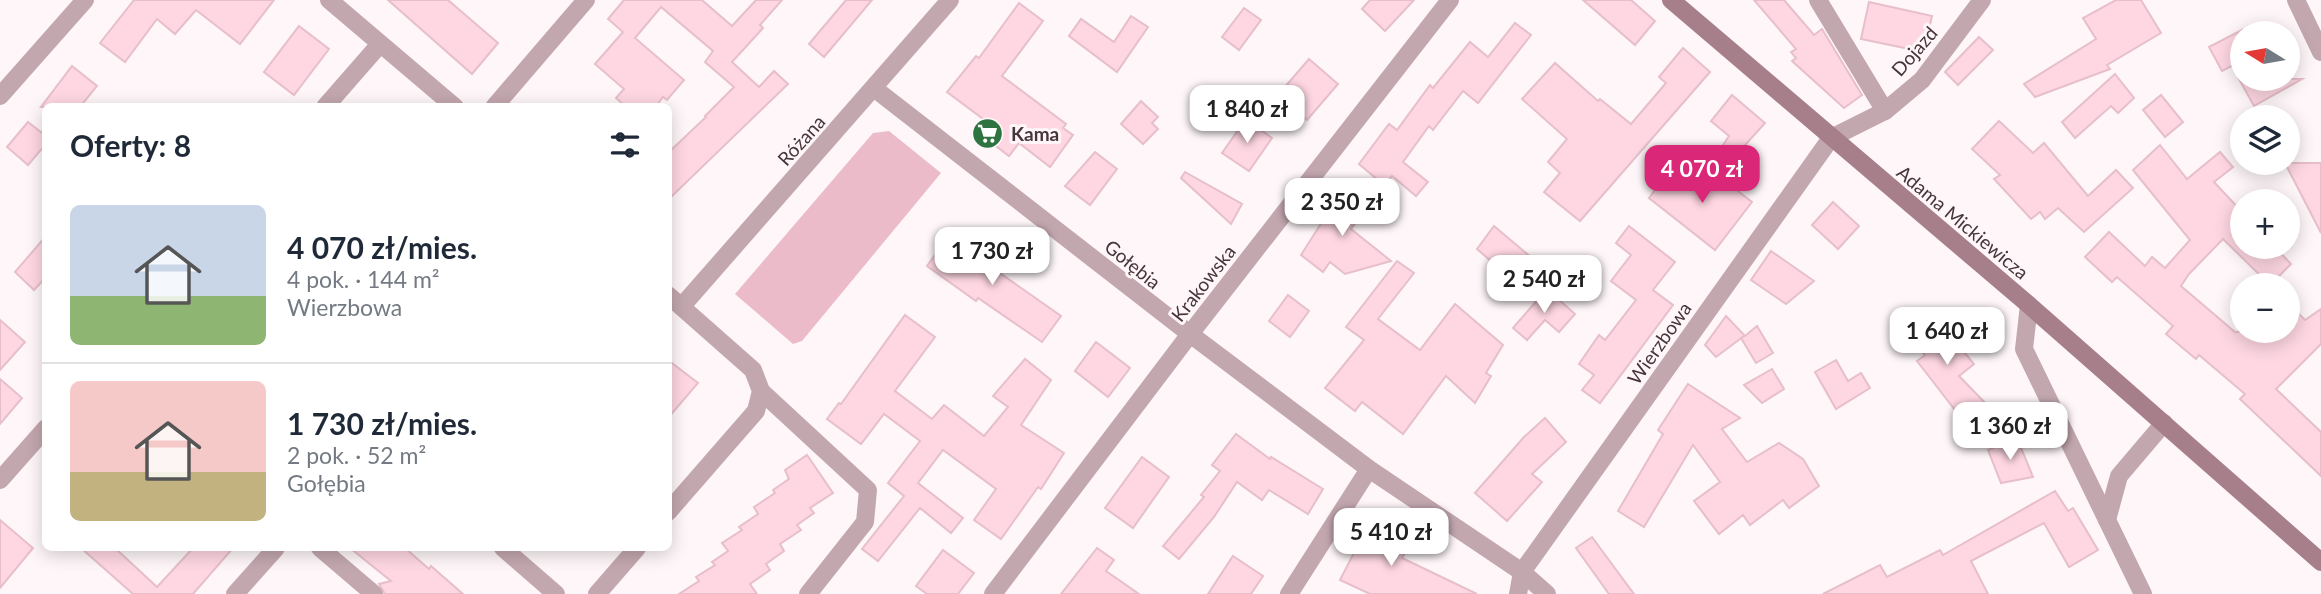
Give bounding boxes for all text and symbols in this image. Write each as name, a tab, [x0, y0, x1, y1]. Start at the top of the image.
north arrow	[2230, 21, 2300, 91]
map controls	[2230, 21, 2300, 343]
street label: Dojazd	[1886, 22, 1942, 80]
pin: 1 840 zł	[1175, 86, 1319, 145]
text: 1 840 zł	[1206, 94, 1288, 122]
button: layers	[2230, 105, 2300, 175]
street label: Różana	[772, 110, 830, 170]
supermarket icon: Kama	[971, 116, 1005, 150]
place label: Kama	[1011, 122, 1059, 145]
icon: filters	[606, 126, 644, 164]
text: Oferty: 8	[70, 127, 191, 163]
pin: 4 070 zł	[1630, 146, 1774, 205]
text: 4 070 zł	[1661, 154, 1743, 182]
street label: Adama Mickiewicza	[1893, 160, 2033, 284]
pin: 2 350 zł	[1270, 178, 1414, 238]
text: 2 350 zł	[1301, 187, 1383, 215]
button: +	[2230, 189, 2300, 259]
pin: 1 730 zł	[920, 228, 1064, 287]
text: 4 070 zł/mies.	[287, 229, 477, 265]
icon: home	[126, 233, 210, 317]
street label: Gołębia	[1100, 235, 1166, 293]
text: 1 730 zł	[951, 236, 1033, 264]
street label: Krakowska	[1166, 240, 1240, 326]
pin: 2 540 zł	[1472, 256, 1616, 315]
text: 2 540 zł	[1503, 264, 1585, 292]
text: 4 pok. · 144 m²	[287, 265, 440, 293]
button: −	[2230, 273, 2300, 343]
text: Wierzbowa	[287, 293, 402, 321]
street label: Wierzbowa	[1622, 297, 1696, 389]
pin: 1 640 zł	[1875, 308, 2019, 367]
text: 1 640 zł	[1906, 316, 1988, 344]
pin: 1 360 zł	[1938, 402, 2082, 462]
text: 1 730 zł/mies.	[287, 405, 477, 441]
icon: home	[126, 409, 210, 493]
text: 1 360 zł	[1969, 411, 2051, 439]
text: 2 pok. · 52 m²	[287, 441, 426, 469]
text: Gołębia	[287, 469, 366, 497]
pin: 5 410 zł	[1319, 508, 1463, 568]
text: 5 410 zł	[1350, 517, 1432, 545]

